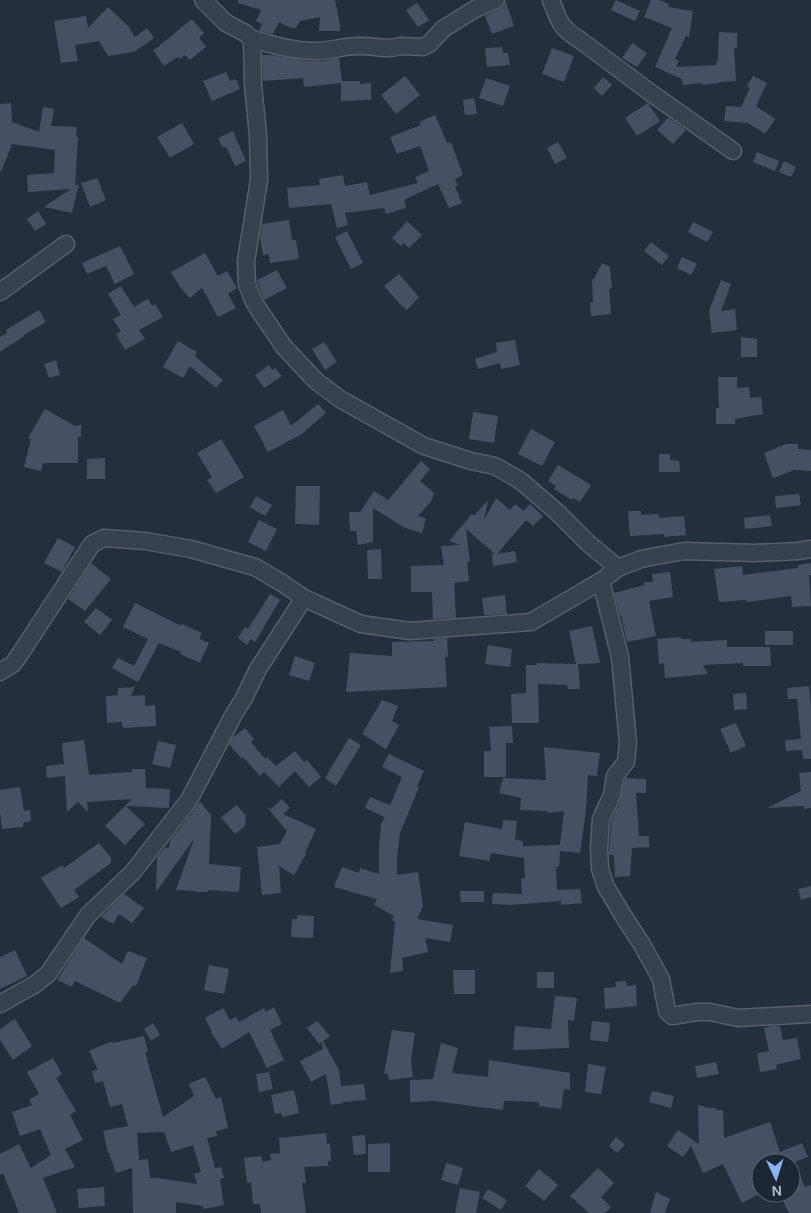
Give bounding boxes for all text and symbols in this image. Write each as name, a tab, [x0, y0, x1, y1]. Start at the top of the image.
north arrow	[751, 1153, 801, 1203]
text: N	[771, 1183, 783, 1199]

